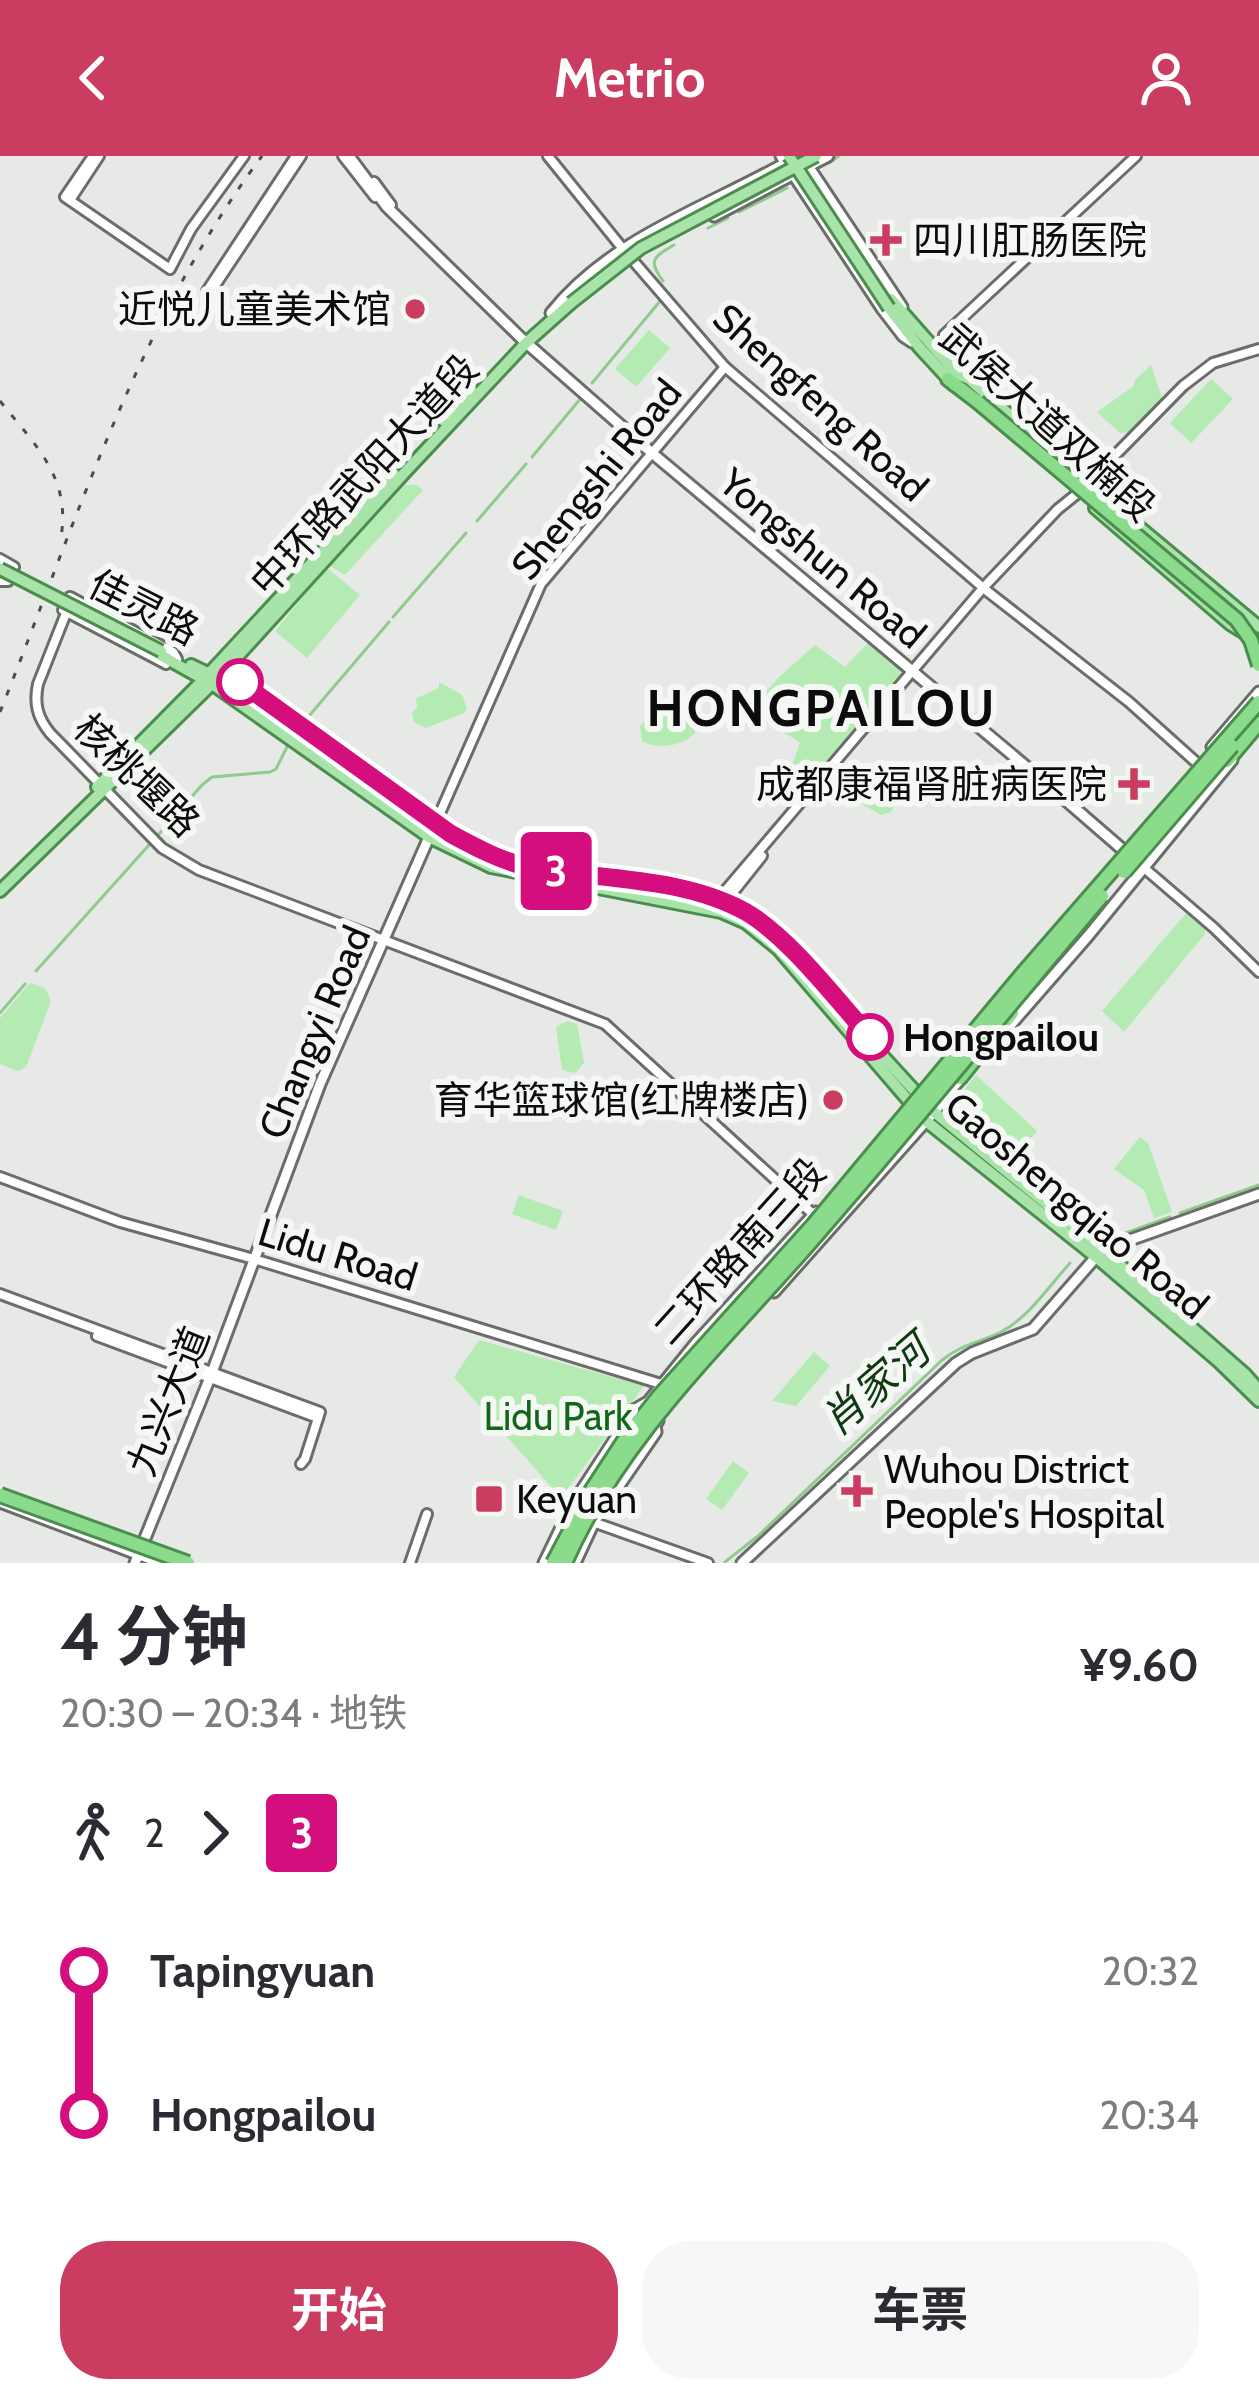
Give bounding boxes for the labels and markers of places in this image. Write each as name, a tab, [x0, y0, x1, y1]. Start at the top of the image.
place label: 四川肛肠医院	[913, 216, 1147, 264]
marker: 四川肛肠医院	[870, 224, 902, 256]
place label: 近悦儿童美术馆	[118, 285, 391, 333]
marker: 近悦儿童美术馆	[402, 296, 428, 322]
unlabelled marker	[218, 660, 262, 704]
place label: 成都康福肾脏病医院	[756, 760, 1107, 808]
marker: 成都康福肾脏病医院	[1118, 768, 1150, 800]
place label: Hongpailou	[903, 1013, 1099, 1061]
marker: Hongpailou	[848, 1015, 892, 1059]
place label: 育华篮球馆(红牌楼店)	[434, 1076, 809, 1124]
marker: 育华篮球馆(红牌楼店)	[820, 1087, 846, 1113]
place label: Wuhou District People's Hospital	[884, 1445, 1164, 1538]
place label: Keyuan	[516, 1475, 637, 1523]
marker: Wuhou District People's Hospital	[841, 1475, 873, 1507]
marker: Keyuan	[473, 1483, 505, 1515]

